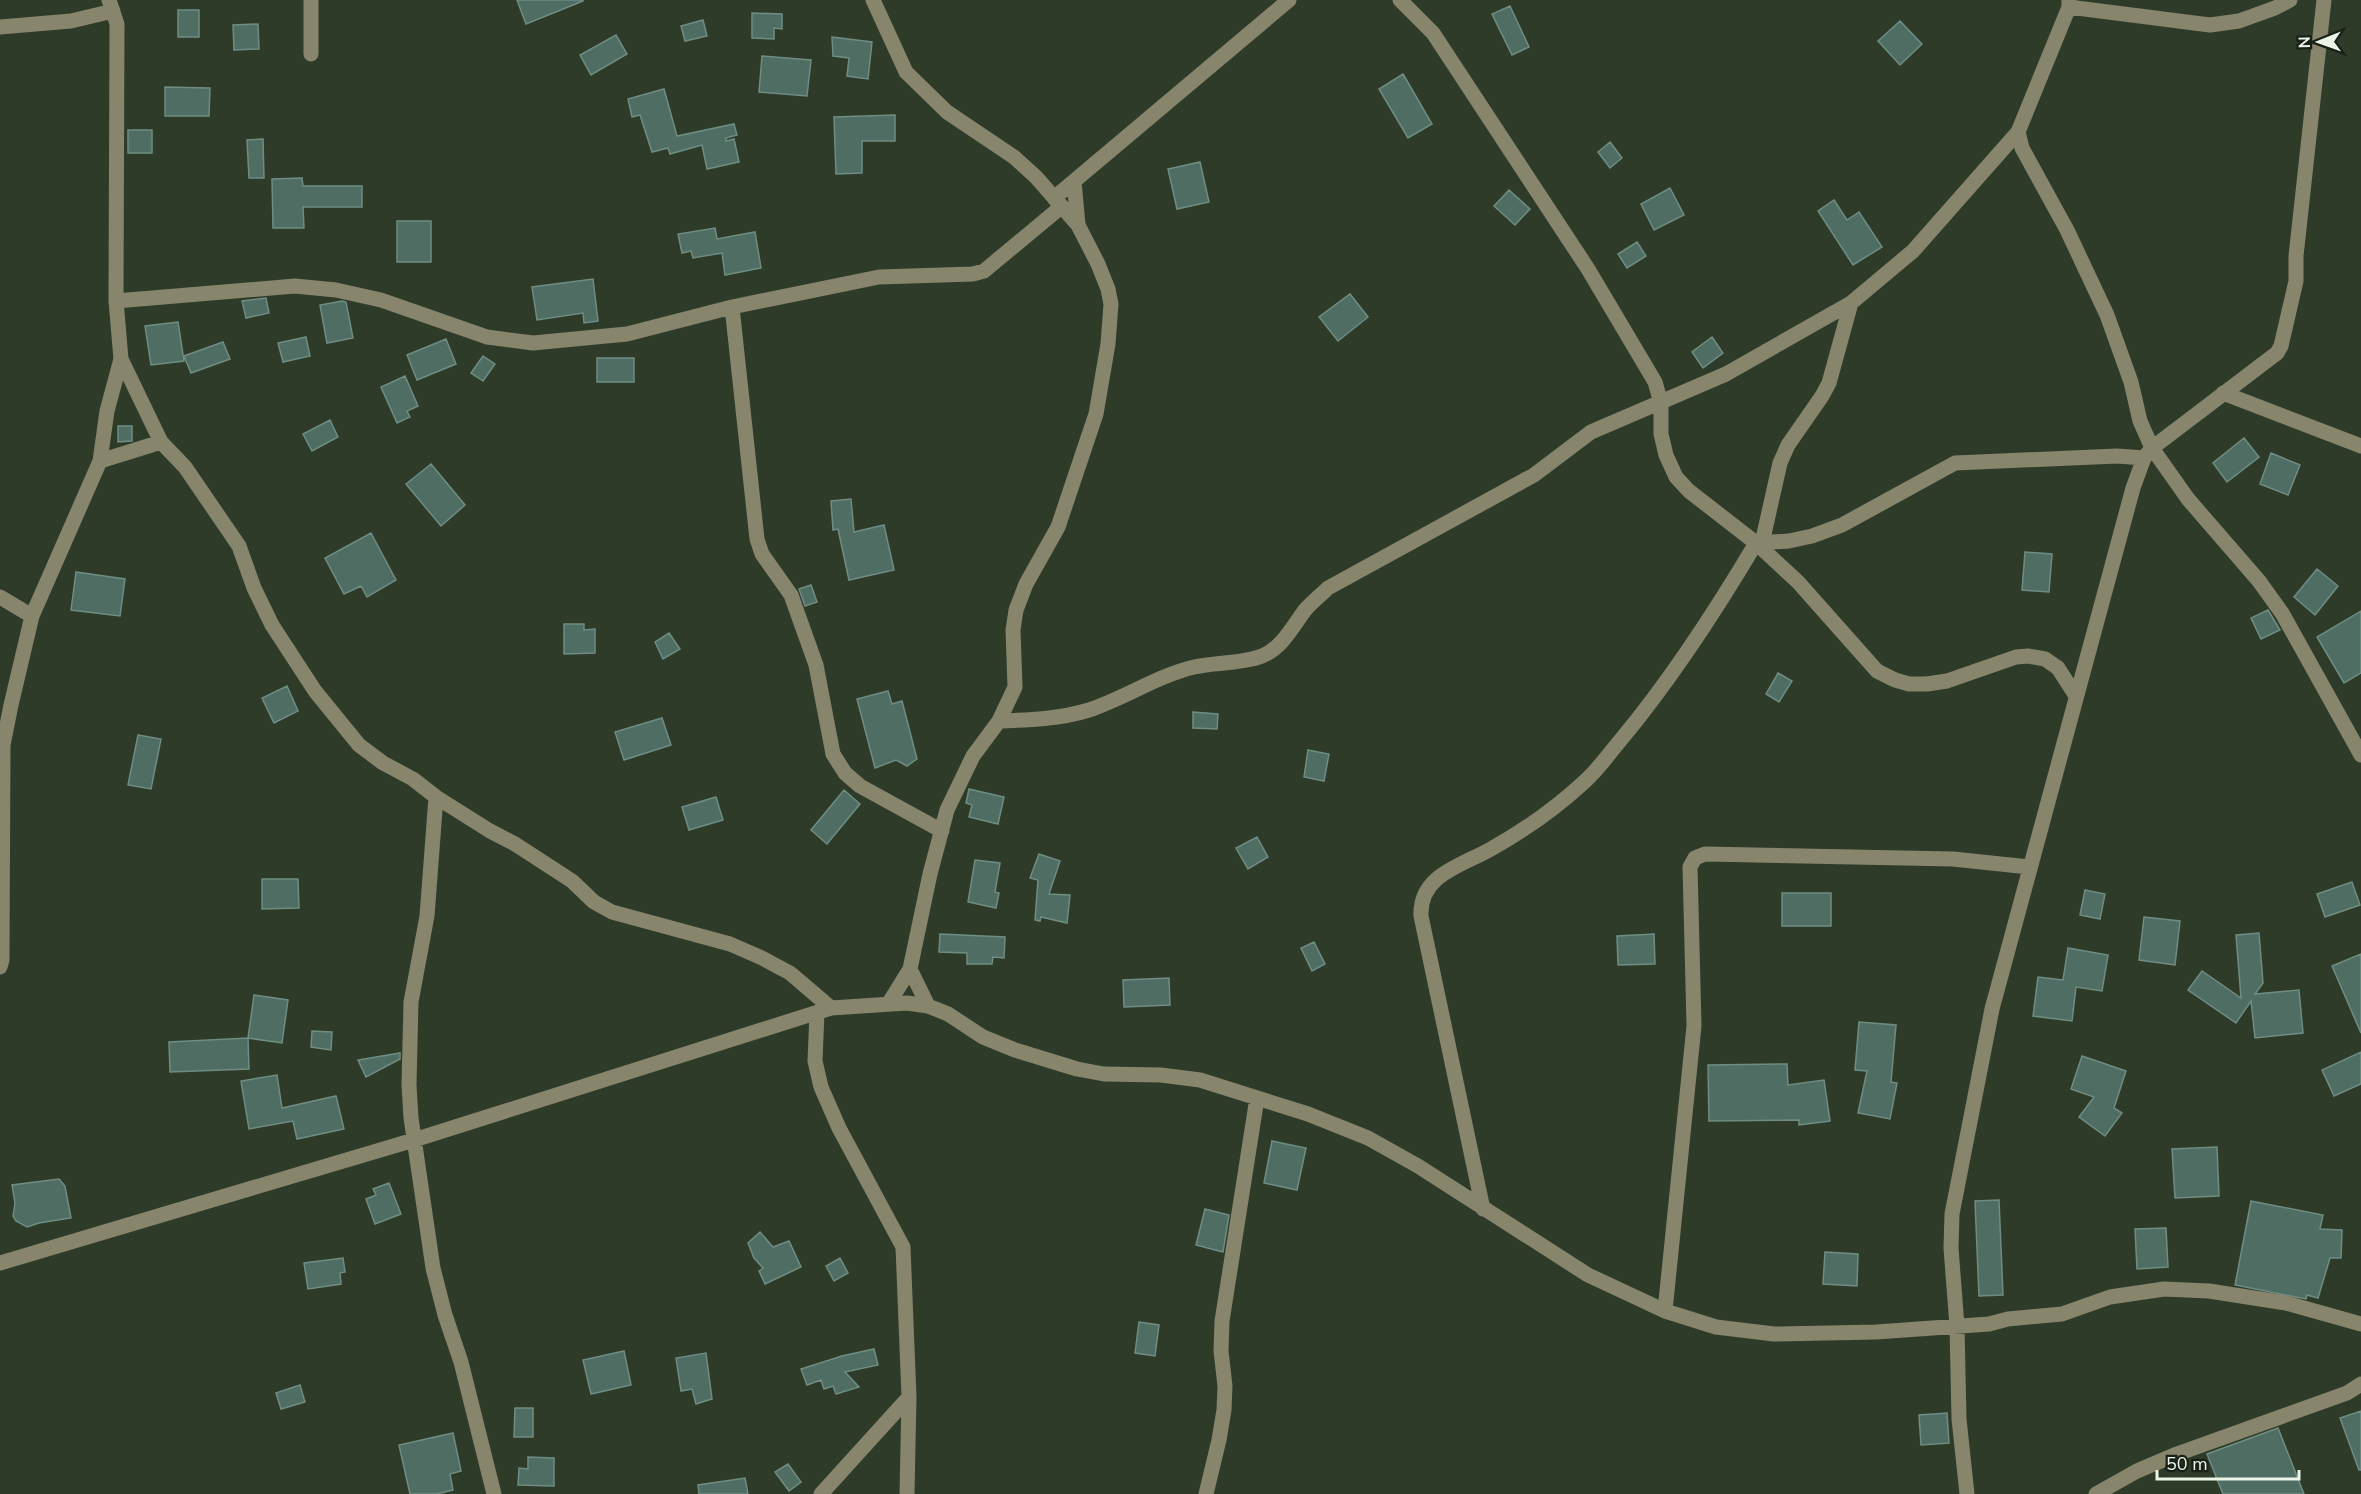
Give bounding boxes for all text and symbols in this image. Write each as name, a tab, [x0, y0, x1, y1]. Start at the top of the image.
north arrow	[2289, 12, 2349, 72]
text: N	[2294, 36, 2316, 48]
scale bar	[2157, 1443, 2300, 1481]
text: 50 m	[2166, 1452, 2208, 1476]

